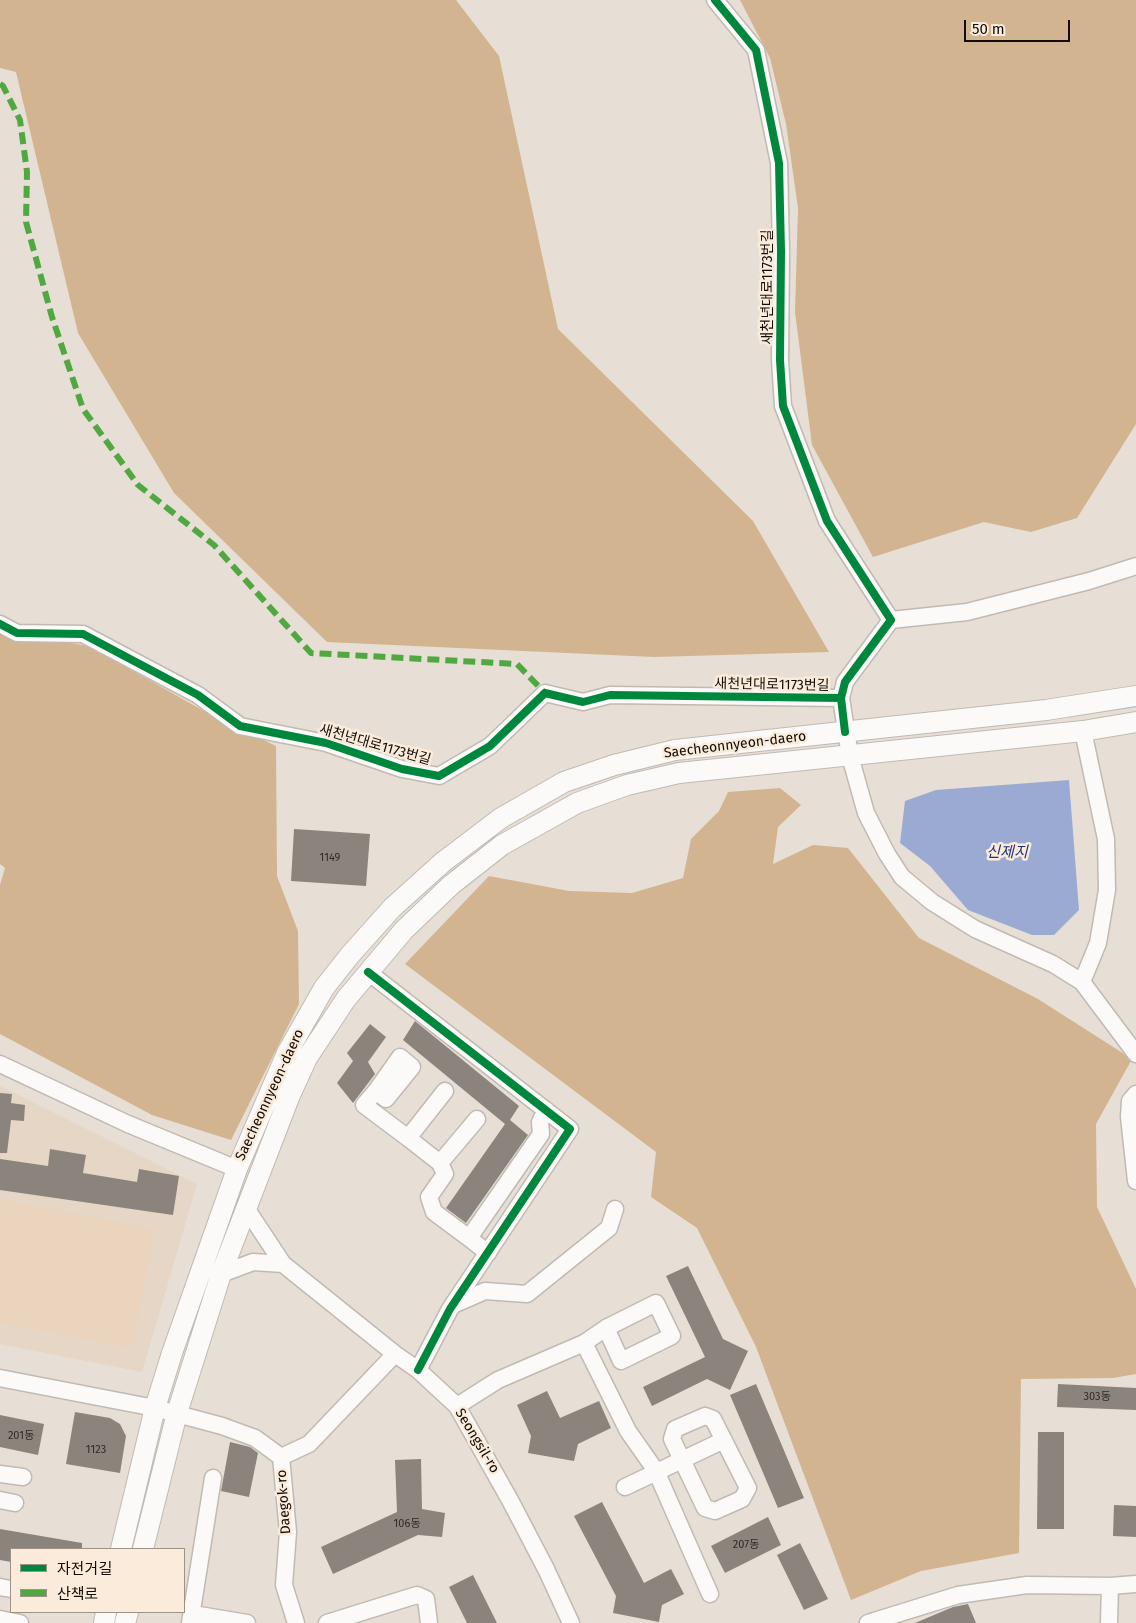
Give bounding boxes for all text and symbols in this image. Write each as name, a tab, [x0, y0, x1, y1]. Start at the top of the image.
scale bar	[966, 10, 1072, 42]
text: 50 m	[972, 20, 1005, 38]
street label: 새천년대로1173번길	[760, 229, 776, 345]
street label: 새천년대로1173번길	[714, 676, 830, 694]
street label: 새천년대로1173번길	[317, 721, 433, 769]
street label: Saecheonnyeon-daero	[663, 728, 807, 762]
water label: 신제지	[986, 844, 1028, 862]
house number: 1149	[320, 851, 340, 865]
street label: Saecheonnyeon-daero	[232, 1027, 308, 1163]
house number: 303동	[1083, 1390, 1111, 1404]
street label: Seongsil-ro	[451, 1406, 503, 1476]
house number: 201동	[8, 1429, 34, 1443]
house number: 1123	[86, 1443, 106, 1457]
street label: Daegok-ro	[273, 1469, 295, 1535]
house number: 106동	[394, 1517, 420, 1531]
house number: 207동	[733, 1538, 759, 1552]
legend	[10, 1548, 185, 1613]
text: 자전거길	[57, 1560, 112, 1578]
text: 산책로	[57, 1585, 98, 1603]

